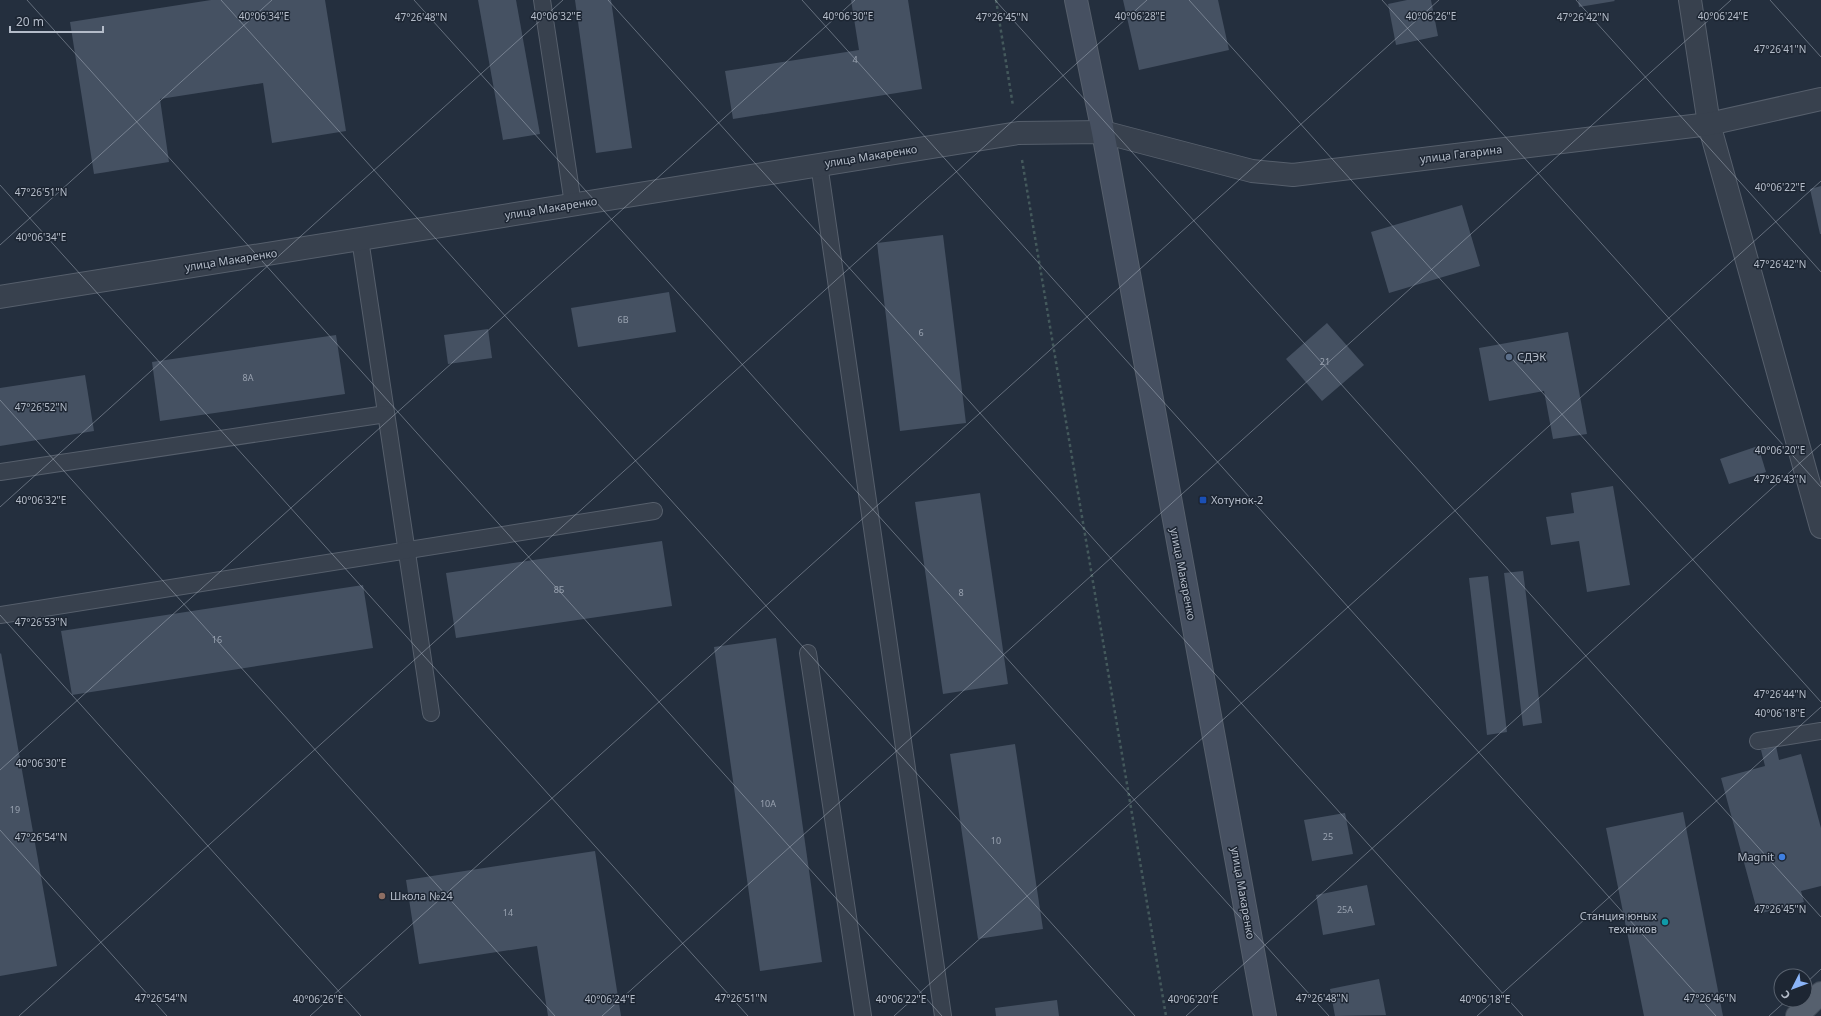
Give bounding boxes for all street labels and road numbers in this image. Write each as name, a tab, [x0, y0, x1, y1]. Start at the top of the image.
street label: улица Макаренко	[824, 141, 918, 170]
street label: улица Гагарина	[1419, 141, 1503, 166]
street label: улица Макаренко	[504, 193, 598, 222]
street label: улица Макаренко	[184, 245, 278, 274]
street label: улица Макаренко	[1167, 527, 1200, 621]
street label: улица Макаренко	[1228, 846, 1259, 940]

